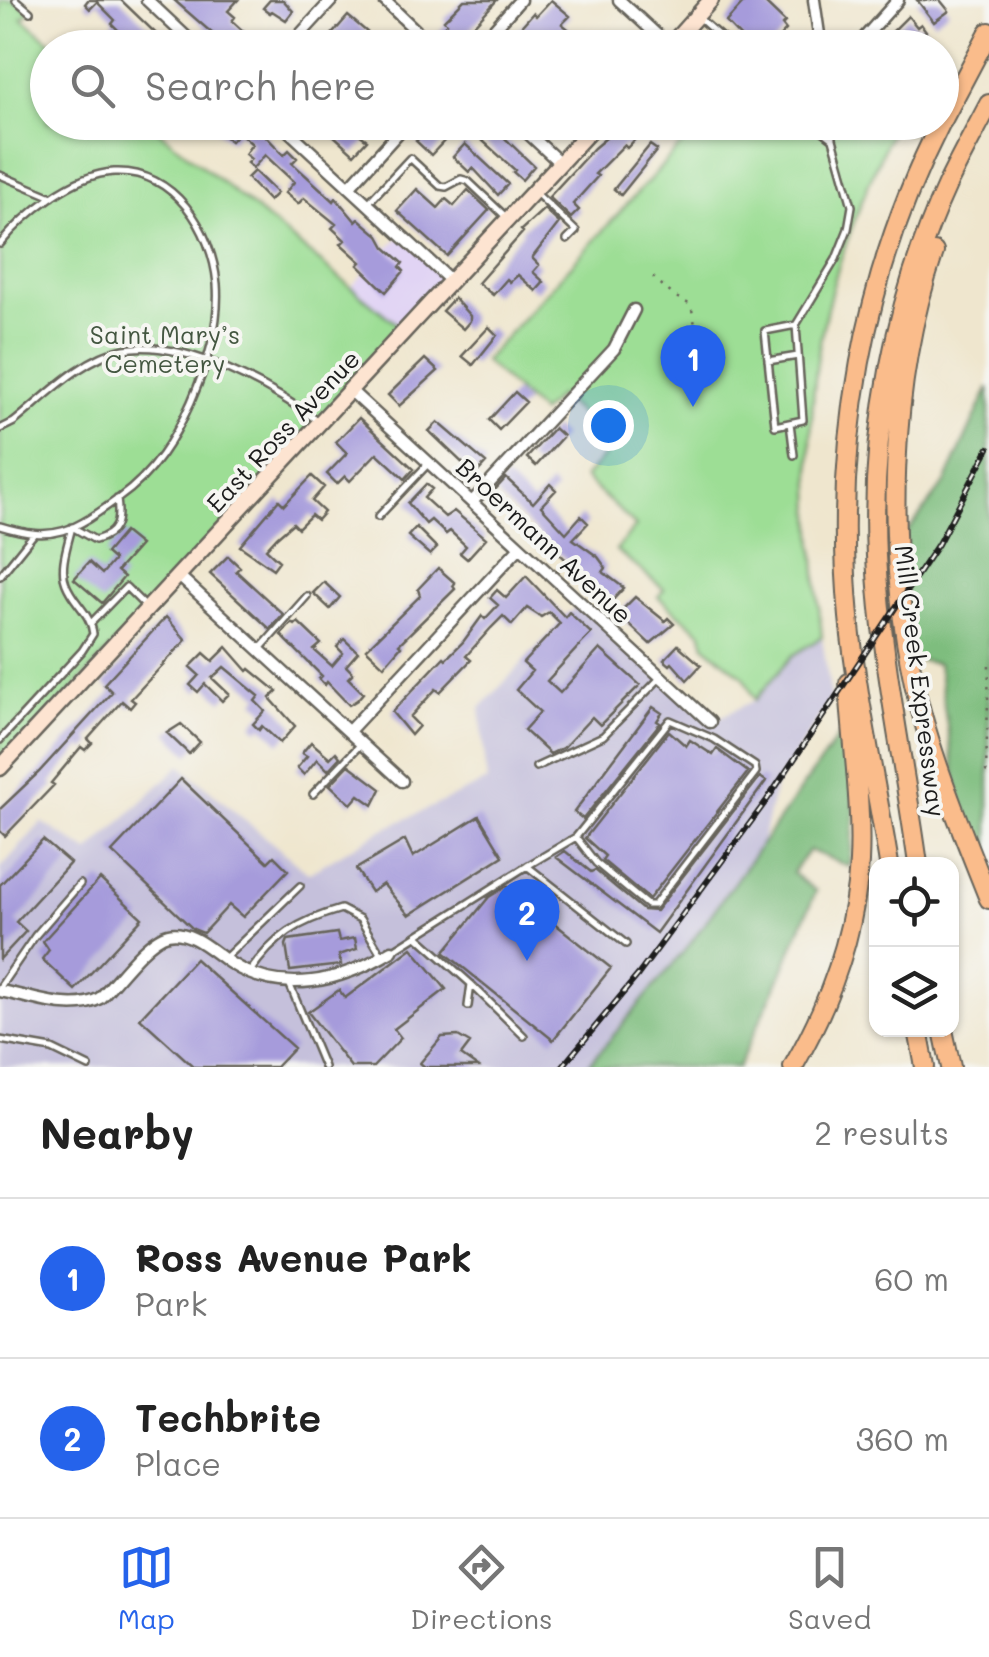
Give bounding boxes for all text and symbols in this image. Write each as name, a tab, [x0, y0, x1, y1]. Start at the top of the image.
search box	[30, 30, 959, 140]
icon: search	[65, 58, 120, 113]
text: Search here	[145, 60, 376, 110]
park label: Saint Mary’s Cemetery	[90, 318, 240, 380]
pin: 1	[660, 324, 726, 407]
street label: East Ross Avenue	[199, 342, 366, 518]
your location	[583, 400, 634, 451]
street label: Broermann Avenue	[450, 451, 639, 630]
street label: Mill Creek Expressway	[887, 543, 954, 819]
map controls	[869, 857, 959, 1037]
button: locate	[869, 857, 959, 947]
pin: 2	[494, 878, 560, 961]
button: layers	[869, 947, 959, 1037]
text: Nearby	[40, 1105, 194, 1160]
text: 2 results	[814, 1111, 949, 1153]
text: Ross Avenue Park	[135, 1232, 472, 1282]
text: 1	[65, 1257, 80, 1299]
text: 60 m	[874, 1257, 949, 1299]
text: Park	[135, 1282, 208, 1324]
text: Techbrite	[135, 1392, 321, 1442]
text: 2	[64, 1417, 81, 1459]
text: 360 m	[855, 1417, 949, 1459]
text: Place	[135, 1442, 221, 1484]
tab: Map	[118, 1540, 175, 1636]
tab: Directions	[410, 1540, 553, 1636]
tab: Saved	[788, 1540, 871, 1636]

